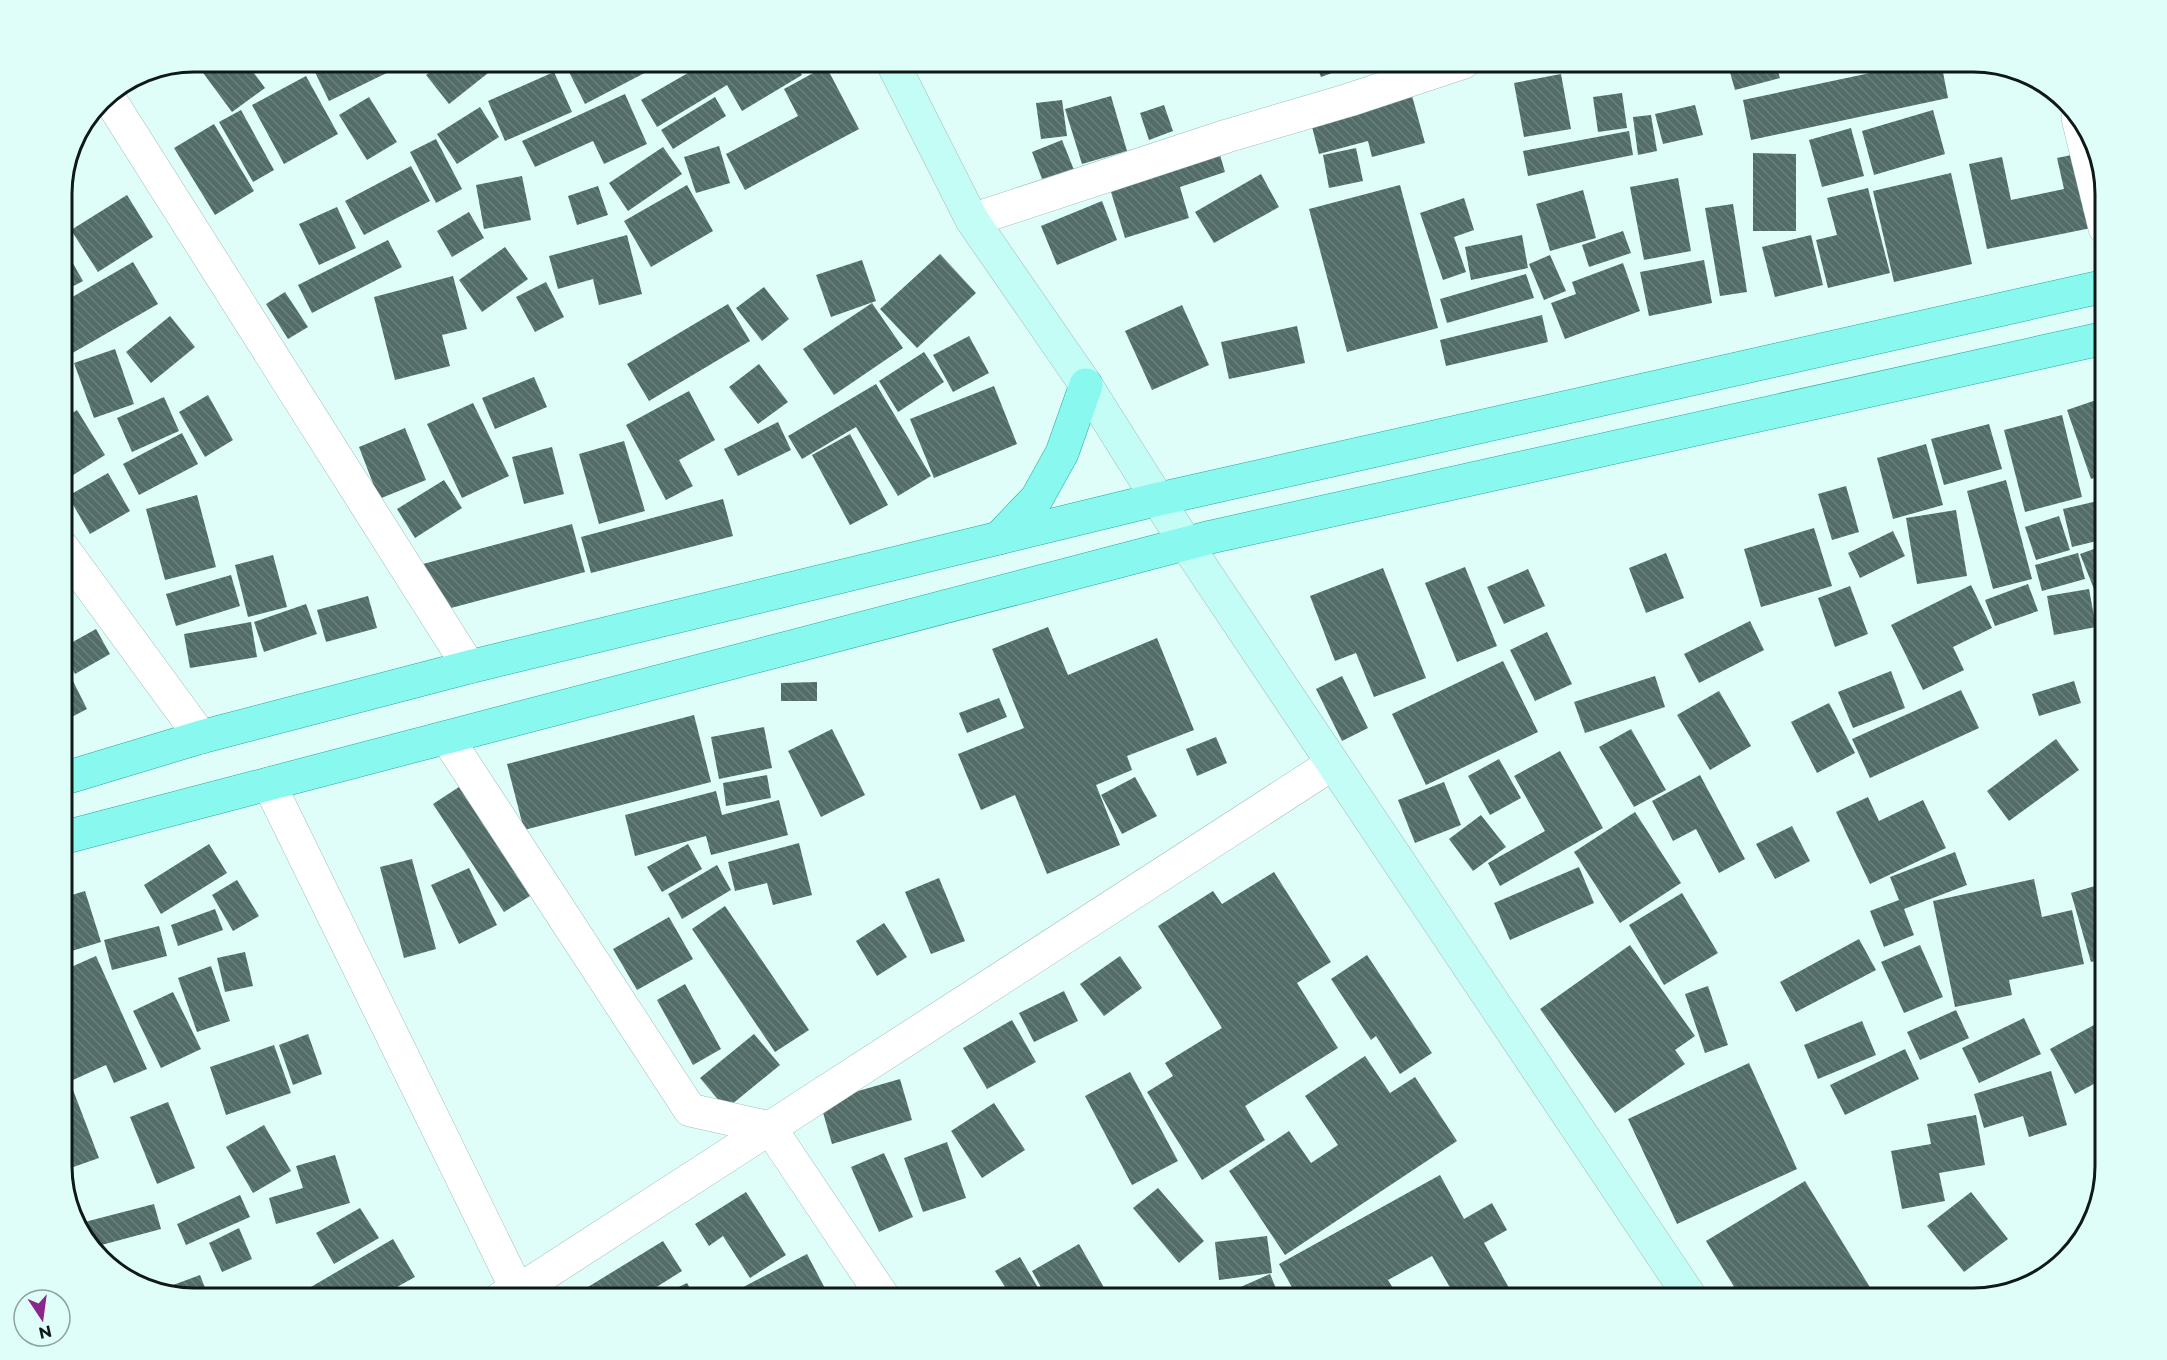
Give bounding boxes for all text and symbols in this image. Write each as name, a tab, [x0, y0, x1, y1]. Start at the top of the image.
north arrow	[12, 1288, 72, 1348]
text: N	[37, 1321, 54, 1343]

